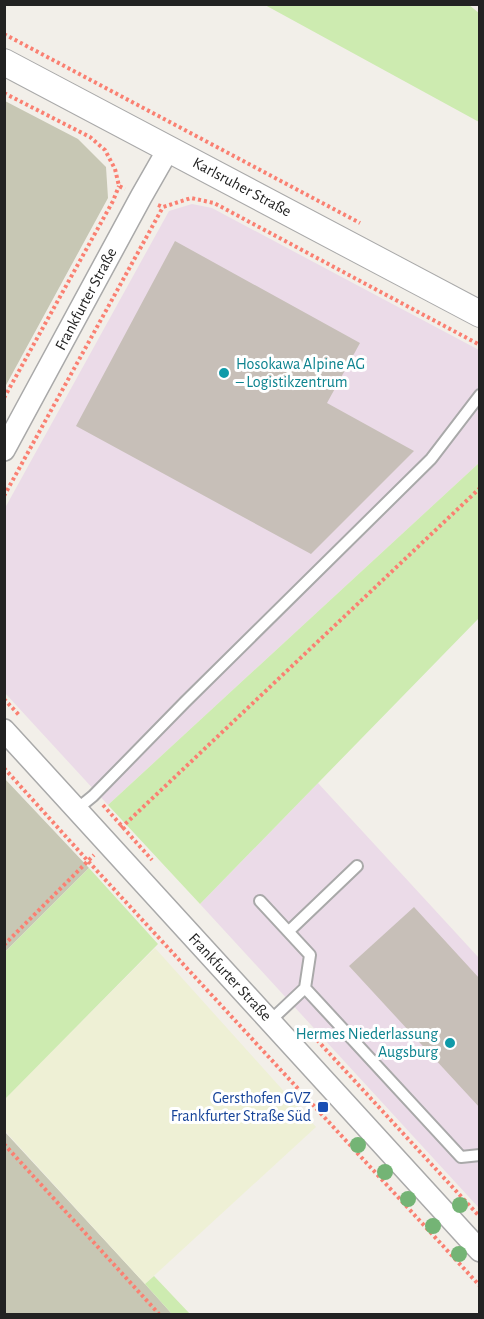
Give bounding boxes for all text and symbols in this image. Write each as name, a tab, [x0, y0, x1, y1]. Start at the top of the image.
street label: Karlsruher Straße	[190, 154, 294, 220]
street label: Frankfurter Straße	[52, 245, 120, 353]
place label: Hosokawa Alpine AG – Logistikzentrum	[235, 356, 365, 390]
marker: Hosokawa Alpine AG – Logistikzentrum	[217, 366, 231, 380]
street label: Frankfurter Straße	[185, 930, 275, 1024]
place label: Hermes Niederlassung Augsburg	[296, 1026, 438, 1060]
marker: Hermes Niederlassung Augsburg	[443, 1036, 457, 1050]
place label: Gersthofen GVZ Frankfurter Straße Süd	[171, 1090, 311, 1124]
marker: Gersthofen GVZ Frankfurter Straße Süd	[316, 1100, 330, 1114]

